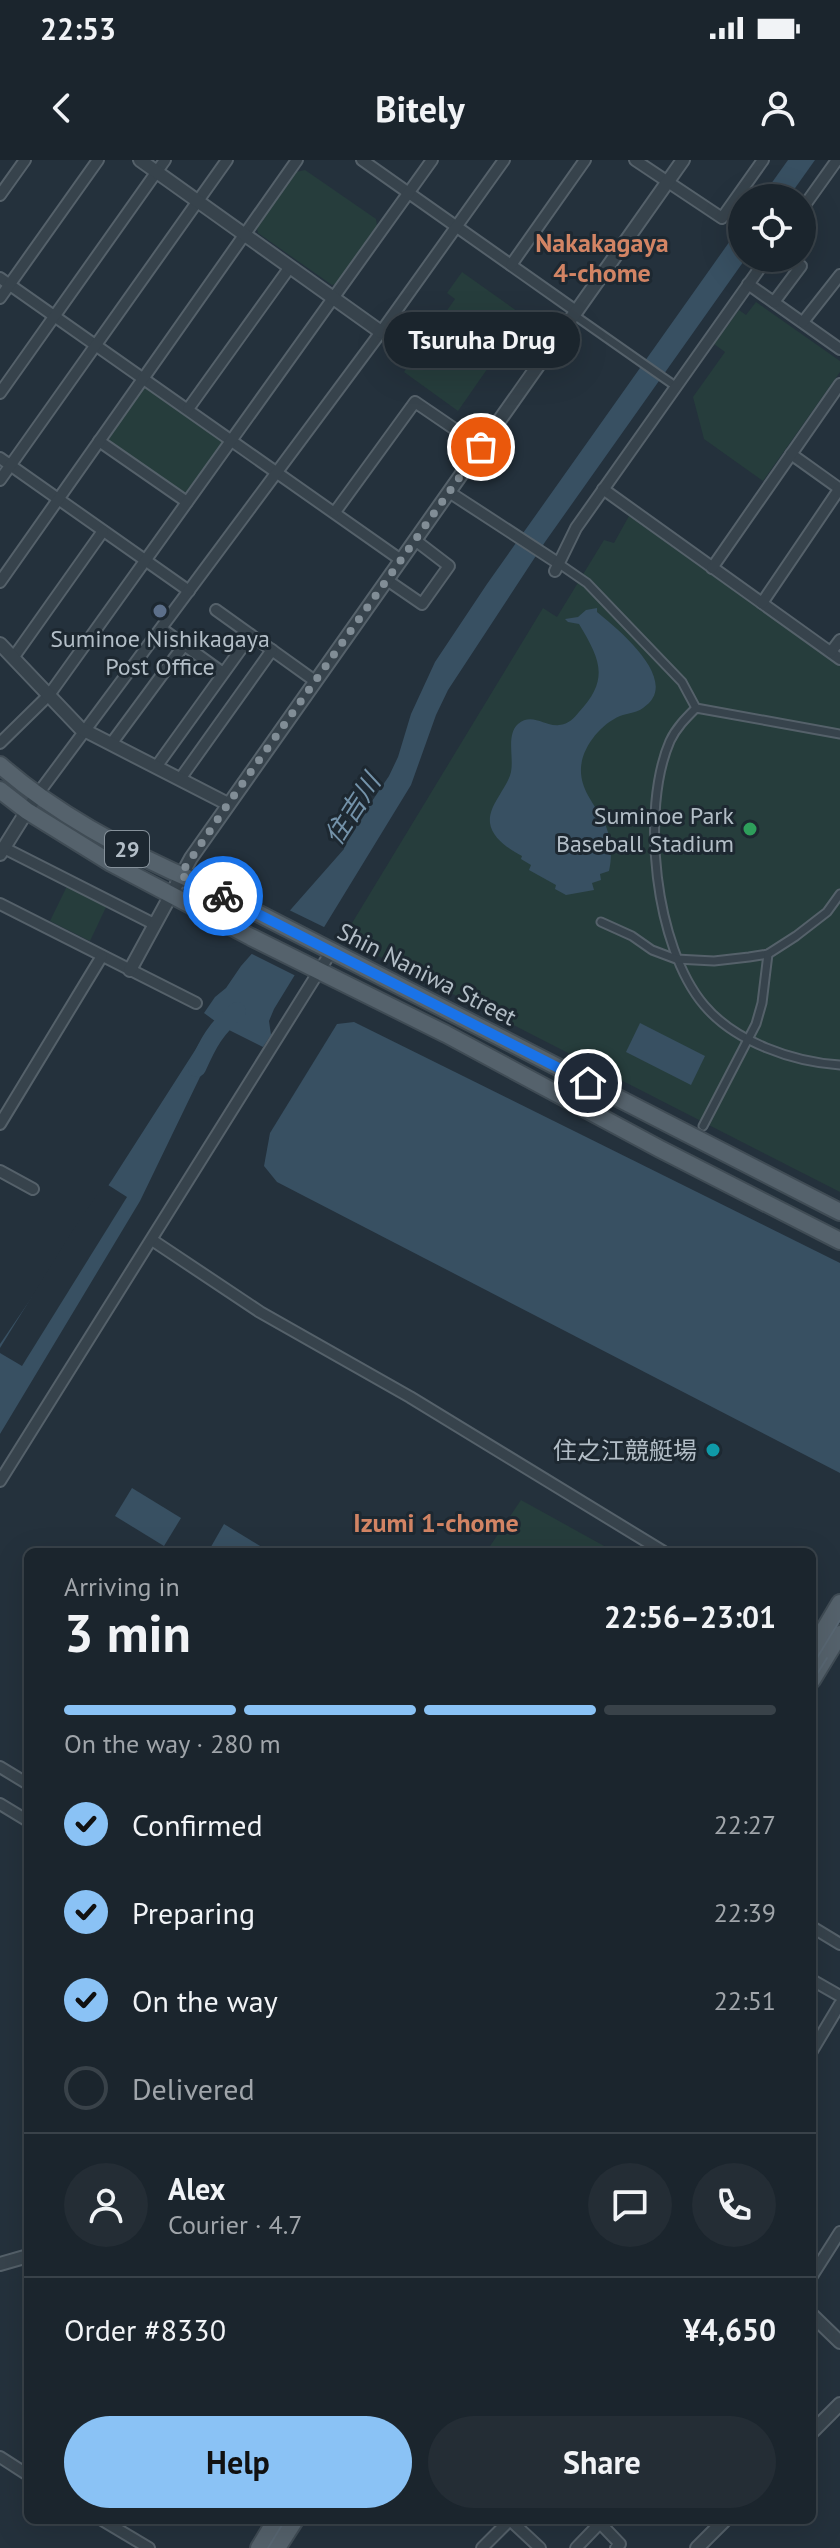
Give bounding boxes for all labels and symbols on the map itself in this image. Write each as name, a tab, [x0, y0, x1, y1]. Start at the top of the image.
district label: Nakakagaya 4-chome	[535, 226, 669, 289]
callout: Tsuruha Drug	[383, 311, 579, 367]
pin	[447, 413, 515, 481]
marker: Suminoe Nishikagaya Post Office	[151, 602, 169, 620]
place label: Suminoe Nishikagaya Post Office	[50, 623, 270, 682]
water label: 住吉川	[317, 765, 389, 851]
place label: Suminoe Park Baseball Stadium	[556, 800, 735, 859]
marker: Suminoe Park Baseball Stadium	[741, 820, 759, 838]
road number: 29	[105, 831, 149, 867]
courier	[183, 856, 263, 936]
street label: Shin Naniwa Street	[332, 916, 522, 1032]
pin	[554, 1049, 622, 1117]
place label: 住之江競艇場	[553, 1435, 697, 1466]
marker: 住之江競艇場	[704, 1441, 722, 1459]
district label: Izumi 1-chome	[353, 1506, 519, 1539]

